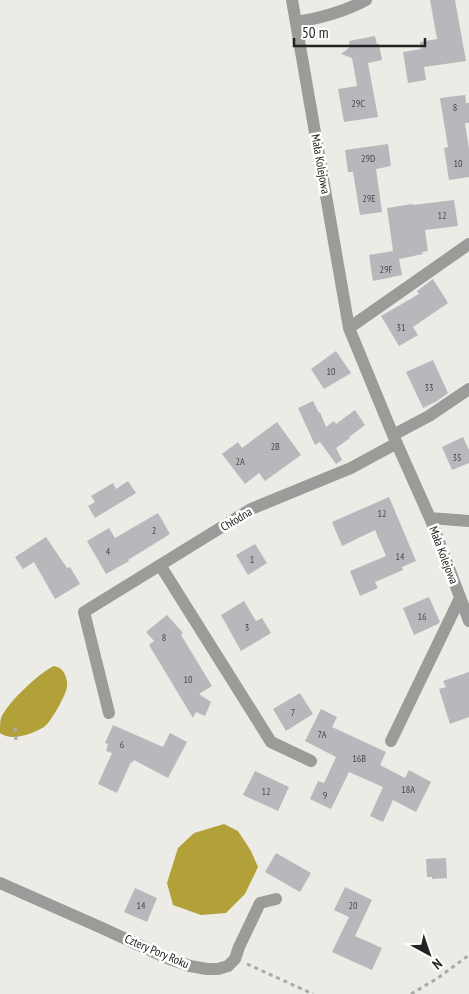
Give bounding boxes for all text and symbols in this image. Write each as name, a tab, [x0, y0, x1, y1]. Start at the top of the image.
scale bar	[294, 15, 425, 47]
text: 50 m	[302, 23, 328, 42]
house number: 29C	[351, 97, 365, 110]
house number: 8	[453, 101, 457, 114]
street label: Mała Kolejowa	[308, 133, 334, 195]
house number: 29D	[361, 152, 375, 165]
house number: 10	[454, 157, 463, 170]
house number: 29E	[362, 192, 376, 205]
house number: 12	[438, 209, 447, 222]
house number: 29F	[379, 263, 393, 276]
house number: 31	[397, 321, 406, 334]
house number: 10	[327, 365, 336, 378]
house number: 33	[425, 381, 434, 394]
house number: 2B	[270, 440, 280, 453]
house number: 35	[453, 451, 462, 464]
house number: 2A	[235, 455, 245, 468]
street label: Chłodna	[218, 504, 255, 534]
house number: 12	[378, 507, 387, 520]
house number: 2	[152, 524, 156, 537]
street label: Mała Kolejowa	[426, 524, 462, 586]
house number: 4	[106, 545, 111, 558]
house number: 14	[396, 550, 405, 563]
house number: 1	[250, 553, 254, 566]
house number: 16	[418, 610, 427, 623]
house number: 3	[245, 621, 249, 634]
house number: 8	[162, 631, 166, 644]
house number: 10	[184, 673, 193, 686]
house number: 7	[291, 706, 295, 719]
house number: 7A	[317, 728, 327, 741]
house number: 6	[120, 738, 125, 751]
house number: 16B	[352, 752, 366, 765]
house number: 18A	[401, 783, 415, 796]
house number: 12	[262, 785, 271, 798]
house number: 9	[323, 789, 327, 802]
house number: 14	[137, 899, 146, 912]
house number: 20	[349, 899, 358, 912]
north arrow	[404, 929, 454, 979]
street label: Cztery Pory Roku	[123, 931, 191, 971]
text: N	[429, 955, 446, 973]

